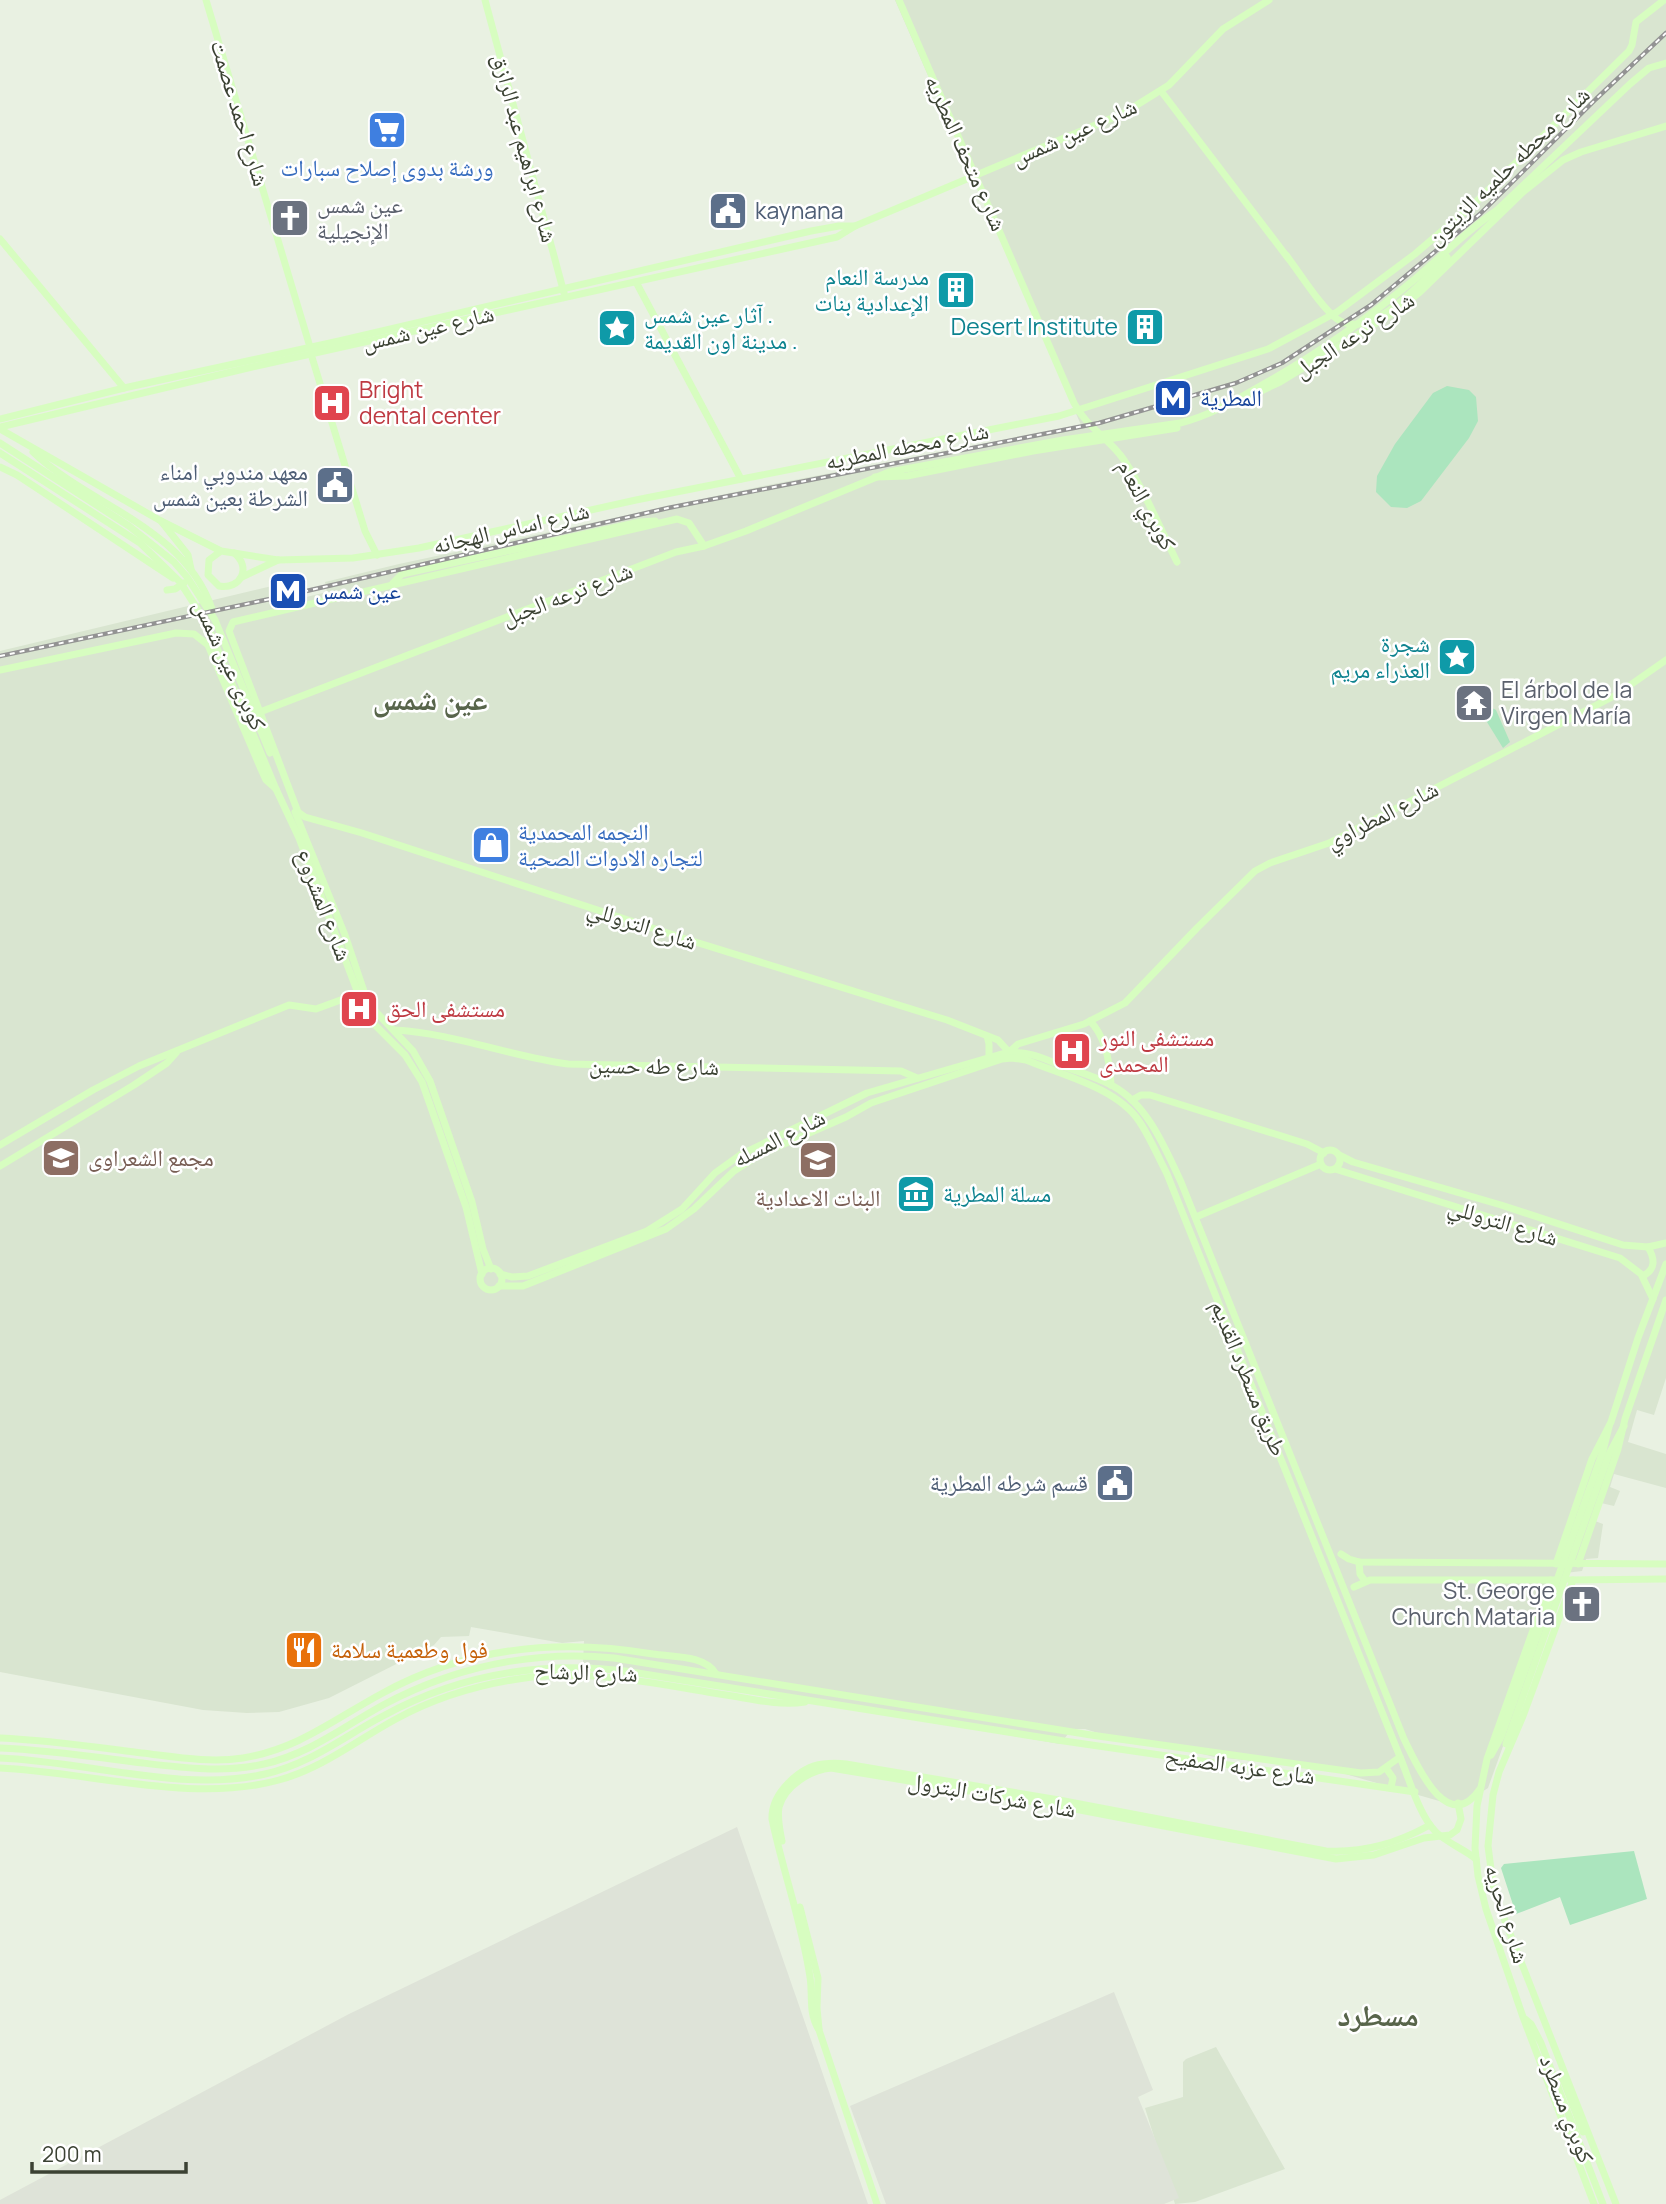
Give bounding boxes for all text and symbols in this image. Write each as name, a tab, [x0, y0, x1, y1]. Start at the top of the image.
street label: شارع احمد عصمت	[204, 36, 278, 190]
street label: شارع ابراهيم عبد الرازق	[484, 50, 567, 246]
street label: شارع متحف المطريه	[918, 69, 1016, 236]
street label: شارع محطه حلميه الزيتون	[1418, 79, 1596, 252]
street label: شارع عين شمس	[1006, 89, 1141, 173]
supermarket icon: ورشة بدوى إصلاح سبارات	[366, 109, 408, 151]
place label: ورشة بدوى إصلاح سبارات	[280, 151, 494, 183]
place label: عين شمس الإنجيلية	[317, 188, 403, 246]
public building icon: kaynana	[707, 190, 749, 232]
place label: kaynana	[755, 194, 844, 226]
church icon: عين شمس الإنجيلية	[269, 197, 311, 239]
place label: مدرسة النعام الإعدادية بنات	[815, 260, 929, 318]
building icon: مدرسة النعام الإعدادية بنات	[935, 269, 977, 311]
street label: شارع ترعه الجبل	[1287, 283, 1420, 385]
street label: شارع عين شمس	[359, 296, 497, 358]
place label: آثار عين شمس . مدينة اون القديمة .	[644, 298, 798, 356]
building icon: Desert Institute	[1124, 306, 1166, 348]
place icon: آثار عين شمس . مدينة اون القديمة .	[596, 307, 638, 349]
place label: Desert Institute	[951, 310, 1118, 342]
place label: Bright dental center	[359, 373, 501, 431]
metro station icon: المطرية	[1152, 377, 1194, 419]
place label: المطرية	[1200, 381, 1262, 413]
hospital icon: Bright dental center	[311, 382, 353, 424]
street label: شارع محطه المطريه	[823, 414, 991, 477]
street label: كوبري النعام	[1107, 454, 1185, 558]
place label: معهد مندوبي امناء الشرطة بعين شمس	[153, 455, 308, 513]
public building icon: معهد مندوبي امناء الشرطة بعين شمس	[314, 464, 356, 506]
street label: شارع اساس الهجانه	[429, 493, 592, 561]
street label: شارع ترعه الجبل	[496, 553, 637, 633]
metro station icon: عين شمس	[267, 570, 309, 612]
place label: عين شمس	[315, 574, 401, 606]
street label: كوبرى عين شمس	[187, 594, 275, 736]
place label: شجرة العذراء مريم	[1330, 627, 1430, 686]
place icon: شجرة العذراء مريم	[1436, 636, 1478, 678]
place label: El árbol de la Virgen María	[1501, 673, 1632, 731]
district label: عين شمس	[373, 678, 487, 719]
temple icon: El árbol de la Virgen María	[1453, 682, 1495, 724]
street label: شارع المطراوي	[1320, 772, 1445, 860]
place label: النجمه المحمدية لتجاره الادوات الصحية	[518, 815, 703, 873]
shop icon: النجمه المحمدية لتجاره الادوات الصحية	[470, 824, 512, 866]
street label: شارع المشروع	[289, 844, 361, 965]
street label: شارع التروللي	[582, 891, 701, 960]
hospital icon: مستشفى الحق	[338, 988, 380, 1030]
place label: مستشفى الحق	[386, 992, 505, 1024]
place label: مستشفى النور المحمدى	[1098, 1021, 1214, 1079]
hospital icon: مستشفى النور المحمدى	[1051, 1030, 1093, 1072]
street label: شارع طه حسين	[589, 1048, 719, 1082]
street label: شارع المسله	[727, 1100, 830, 1174]
school or university icon: مجمع الشعراوى	[40, 1137, 82, 1179]
school or university icon: البنات الاعدادية	[797, 1139, 839, 1181]
place label: مجمع الشعراوى	[88, 1141, 214, 1173]
museum icon: مسلة المطرية	[895, 1173, 937, 1215]
place label: مسلة المطرية	[943, 1177, 1051, 1209]
place label: البنات الاعدادية	[755, 1181, 881, 1213]
street label: شارع التروللي	[1443, 1189, 1562, 1257]
street label: طريق مسطرد القديم	[1203, 1295, 1296, 1461]
public building icon: قسم شرطه المطرية	[1094, 1462, 1136, 1504]
place label: قسم شرطه المطرية	[930, 1466, 1088, 1499]
place label: St. George Church Mataria	[1392, 1574, 1555, 1632]
church icon: St. George Church Mataria	[1561, 1583, 1603, 1625]
restaurant icon: فول وطعمية سلامة	[283, 1629, 325, 1671]
place label: فول وطعمية سلامة	[331, 1633, 488, 1665]
street label: شارع الرشاح	[534, 1653, 638, 1689]
street label: شارع عزبه الصفيح	[1163, 1739, 1317, 1791]
street label: شارع شركات البترول	[906, 1764, 1078, 1824]
street label: شارع الحريه	[1478, 1860, 1538, 1967]
district label: مسطرد	[1337, 1994, 1419, 2035]
street label: كوبري مسطرد	[1529, 2050, 1603, 2169]
scale bar	[32, 2130, 186, 2174]
text: 200 m	[42, 2140, 102, 2168]

